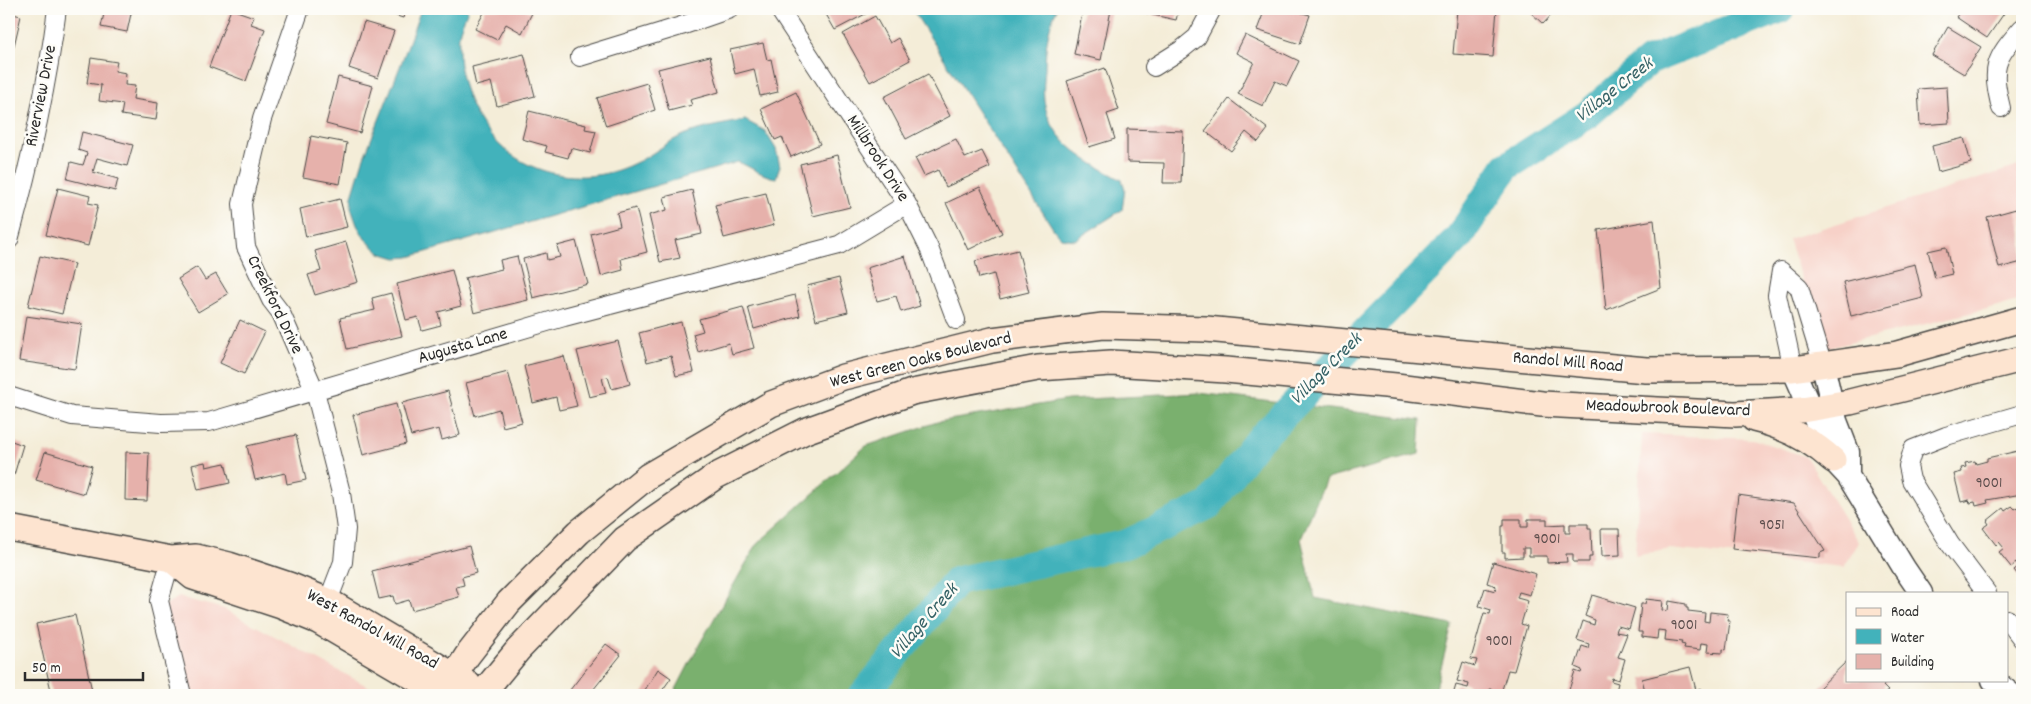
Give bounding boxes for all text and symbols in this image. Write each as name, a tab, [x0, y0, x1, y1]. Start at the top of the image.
street label: Riverview Drive	[20, 43, 64, 149]
water label: Village Creek	[1570, 51, 1662, 130]
street label: Millbrook Drive	[840, 111, 915, 207]
street label: Creekford Drive	[239, 251, 309, 359]
street label: Augusta Lane	[415, 322, 511, 372]
street label: West Green Oaks Boulevard	[828, 326, 1014, 396]
water label: Village Creek	[1285, 326, 1371, 412]
street label: Randol Mill Road	[1512, 346, 1624, 380]
street label: Meadowbrook Boulevard	[1585, 394, 1751, 424]
house number: 9001	[1976, 473, 2002, 495]
house number: 9051	[1759, 515, 1785, 537]
house number: 9001	[1534, 529, 1560, 551]
water label: Village Creek	[884, 577, 967, 666]
street label: West Randol Mill Road	[302, 583, 442, 677]
legend	[1846, 592, 2008, 682]
text: Road	[1891, 602, 1919, 624]
house number: 9001	[1671, 615, 1697, 637]
text: Water	[1891, 628, 1925, 650]
house number: 9001	[1486, 631, 1512, 653]
scale bar	[25, 649, 142, 681]
text: Building	[1891, 652, 1934, 674]
text: 50 m	[32, 658, 61, 680]

